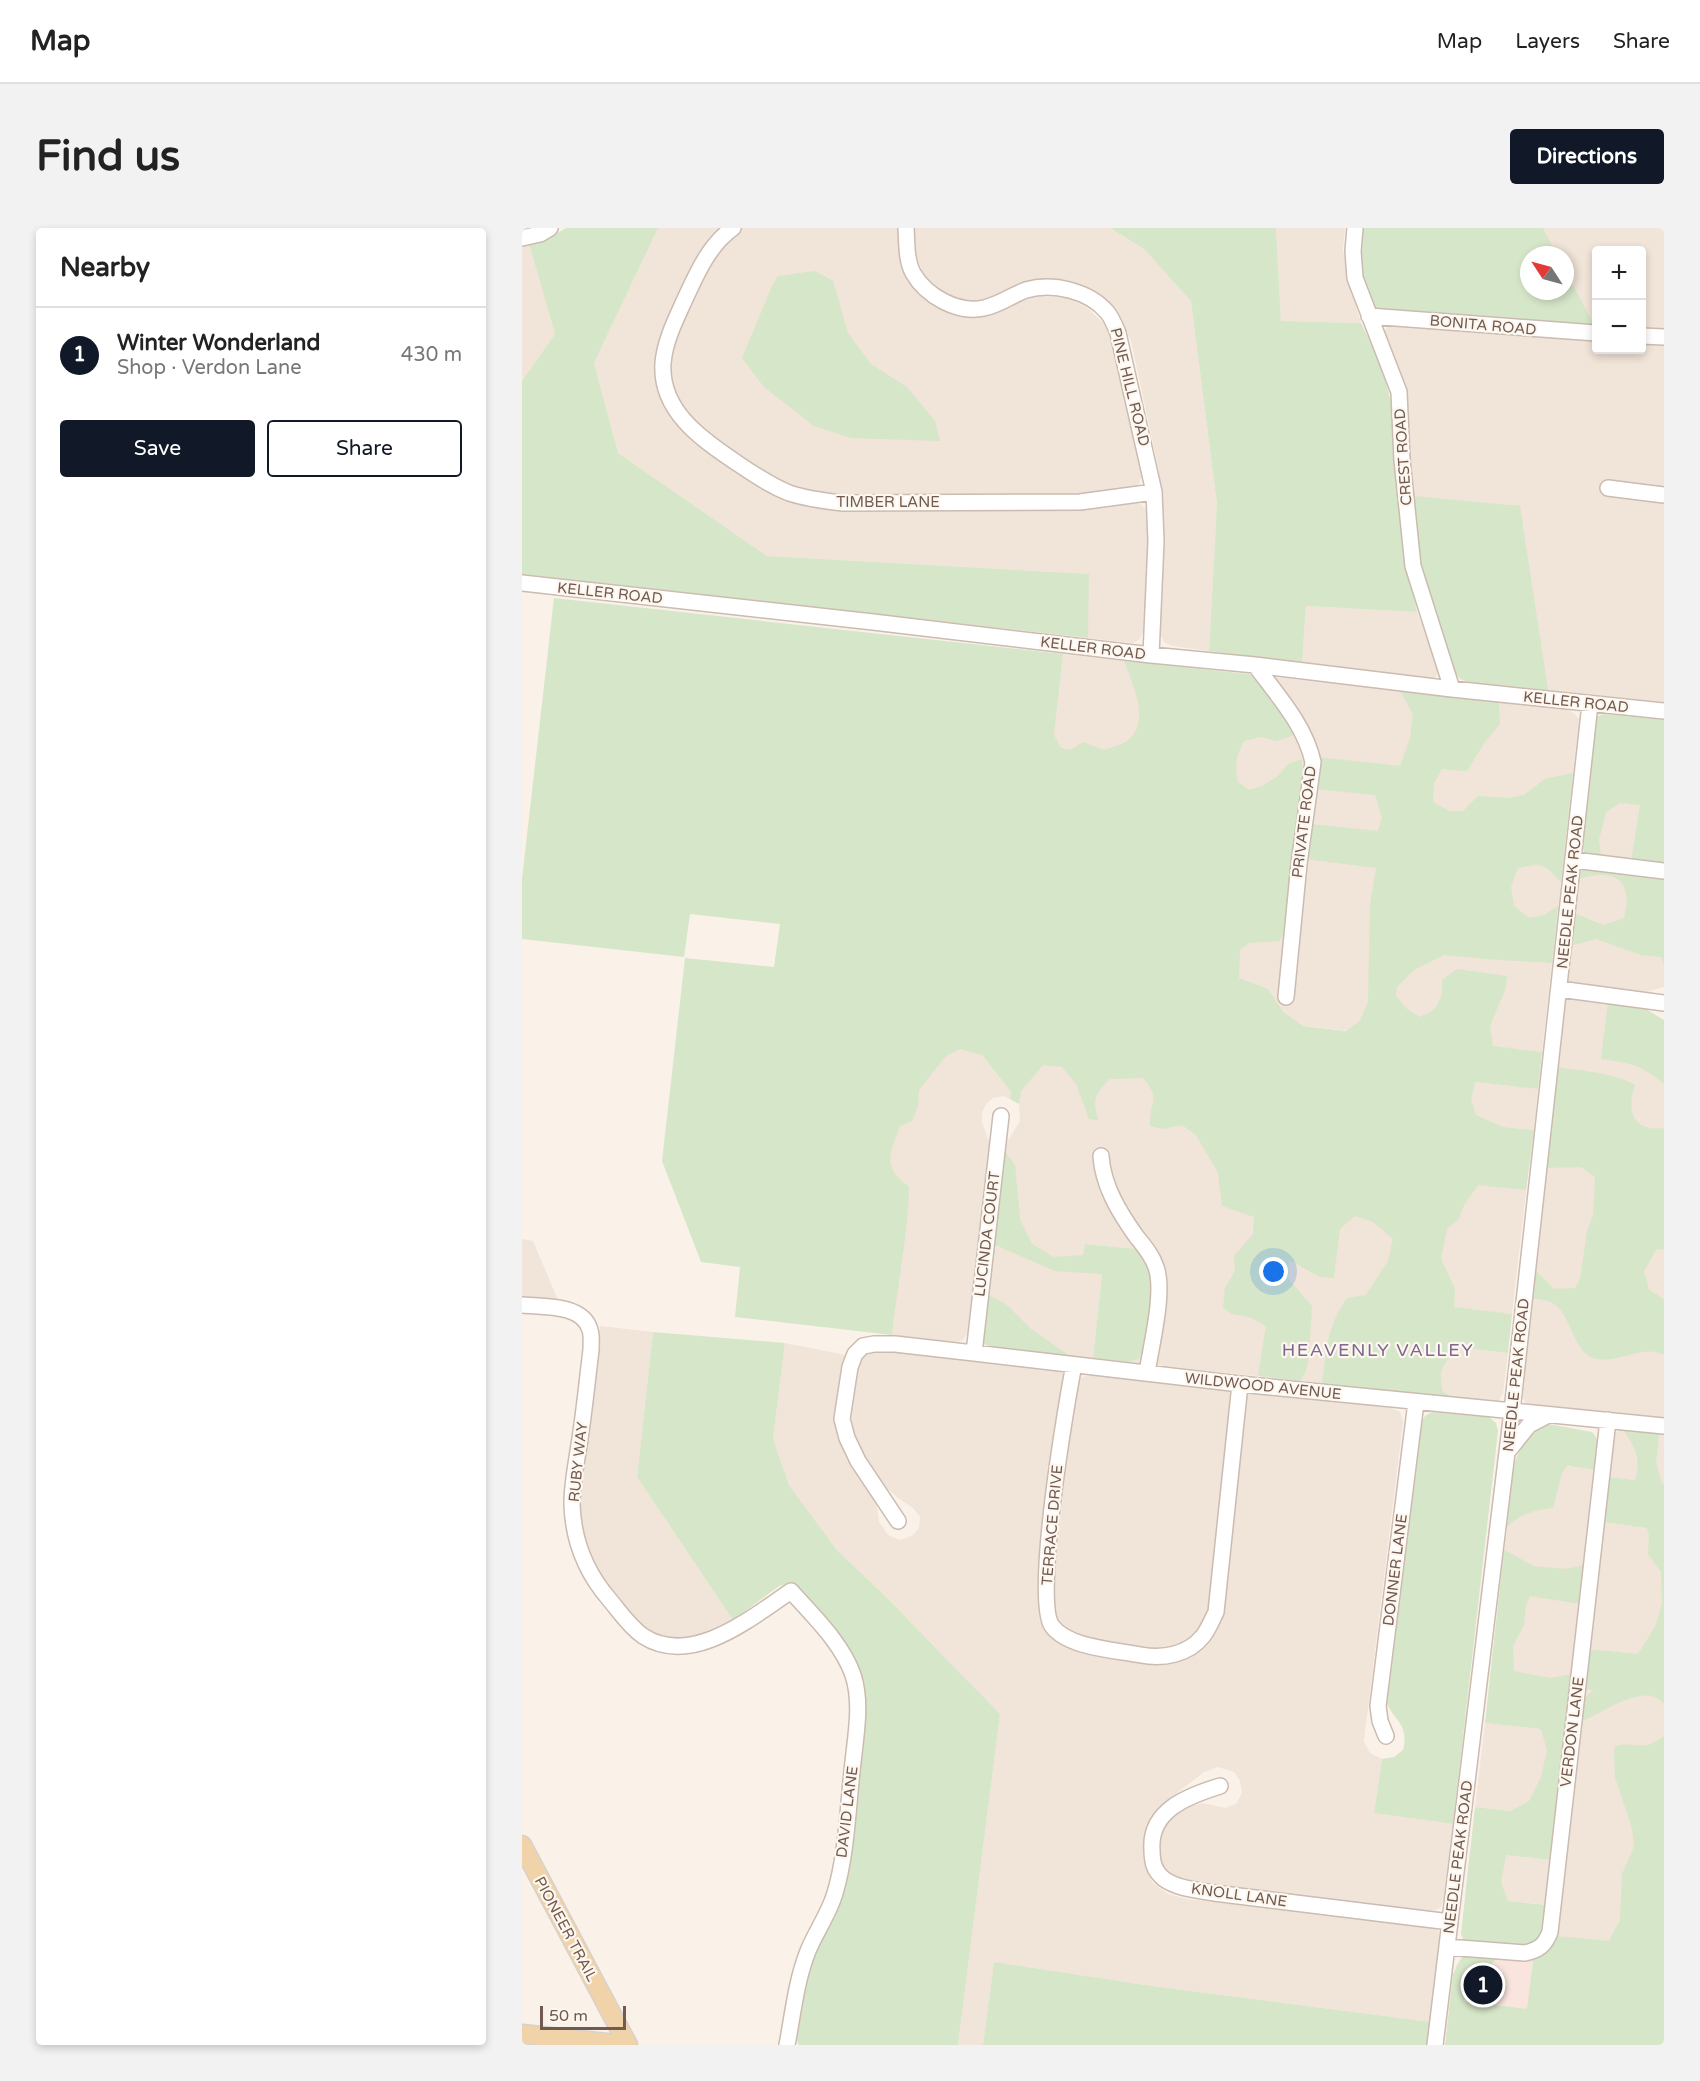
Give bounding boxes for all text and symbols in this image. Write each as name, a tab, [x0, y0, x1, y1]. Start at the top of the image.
text: Map	[30, 24, 90, 58]
text: Map	[1437, 29, 1482, 54]
text: Layers	[1515, 29, 1580, 54]
text: Share	[1613, 29, 1670, 54]
button: Directions	[1510, 129, 1664, 184]
text: Find us	[36, 131, 180, 182]
north arrow	[1520, 246, 1574, 300]
map controls	[1592, 246, 1646, 354]
button: +	[1592, 246, 1646, 300]
text: Nearby	[60, 252, 150, 283]
button: −	[1592, 300, 1646, 354]
street label: BONITA ROAD	[1429, 311, 1537, 339]
street label: PINE HILL ROAD	[1107, 326, 1153, 448]
text: Winter Wonderland	[117, 330, 320, 356]
text: 1	[73, 343, 86, 367]
text: 430 m	[401, 343, 462, 367]
text: Shop · Verdon Lane	[117, 356, 302, 380]
street label: CREST ROAD	[1391, 408, 1415, 506]
button: Save	[60, 420, 255, 477]
button: Share	[267, 420, 462, 477]
street label: TIMBER LANE	[836, 493, 940, 511]
street label: KELLER ROAD	[556, 579, 664, 607]
street label: KELLER ROAD	[1039, 633, 1147, 663]
street label: KELLER ROAD	[1522, 688, 1630, 716]
street label: PRIVATE ROAD	[1288, 765, 1320, 879]
street label: NEEDLE PEAK ROAD	[1553, 814, 1587, 970]
street label: LUCINDA COURT	[970, 1170, 1004, 1298]
your location	[1259, 1257, 1288, 1286]
street label: NEEDLE PEAK ROAD	[1499, 1297, 1533, 1453]
district label: HEAVENLY VALLEY	[1282, 1339, 1474, 1361]
street label: WILDWOOD AVENUE	[1184, 1369, 1342, 1403]
street label: RUBY WAY	[565, 1421, 591, 1503]
street label: TERRACE DRIVE	[1038, 1464, 1066, 1586]
street label: DONNER LANE	[1379, 1513, 1411, 1627]
street label: VERDON LANE	[1556, 1676, 1588, 1788]
street label: DAVID LANE	[832, 1765, 862, 1859]
street label: NEEDLE PEAK ROAD	[1440, 1779, 1476, 1935]
street label: PIONEER TRAIL	[531, 1873, 601, 1985]
street label: KNOLL LANE	[1190, 1879, 1288, 1911]
pin: 1	[1464, 1962, 1502, 2008]
scale bar	[540, 2003, 626, 2030]
text: 50 m	[549, 2006, 588, 2026]

